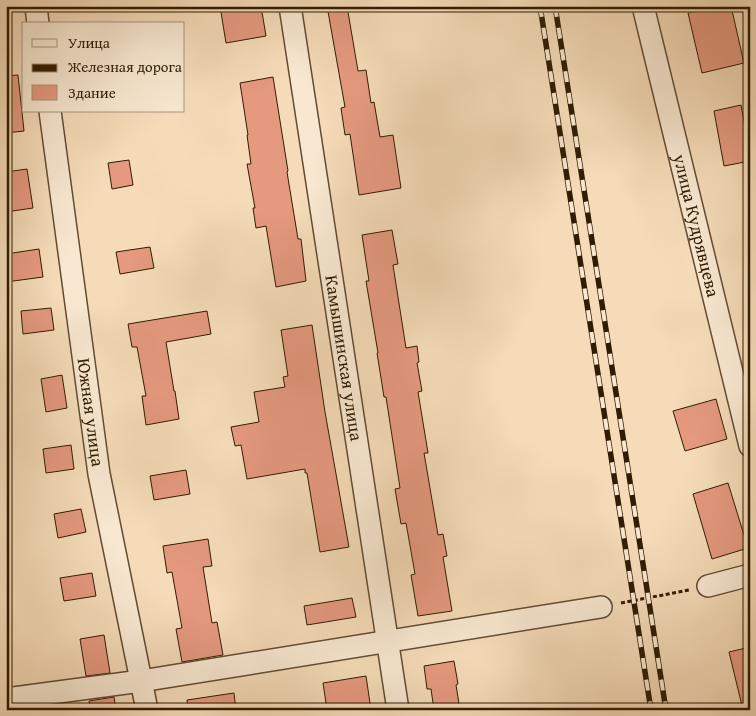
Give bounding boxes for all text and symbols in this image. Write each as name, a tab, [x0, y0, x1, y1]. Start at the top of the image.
legend	[22, 22, 185, 112]
text: Улица	[68, 32, 111, 53]
text: Железная дорога	[67, 56, 183, 77]
text: Здание	[68, 82, 116, 103]
street label: улица Кудрявцева	[666, 150, 727, 300]
street label: Камышинская улица	[318, 273, 371, 443]
street label: Южная улица	[70, 356, 112, 469]

